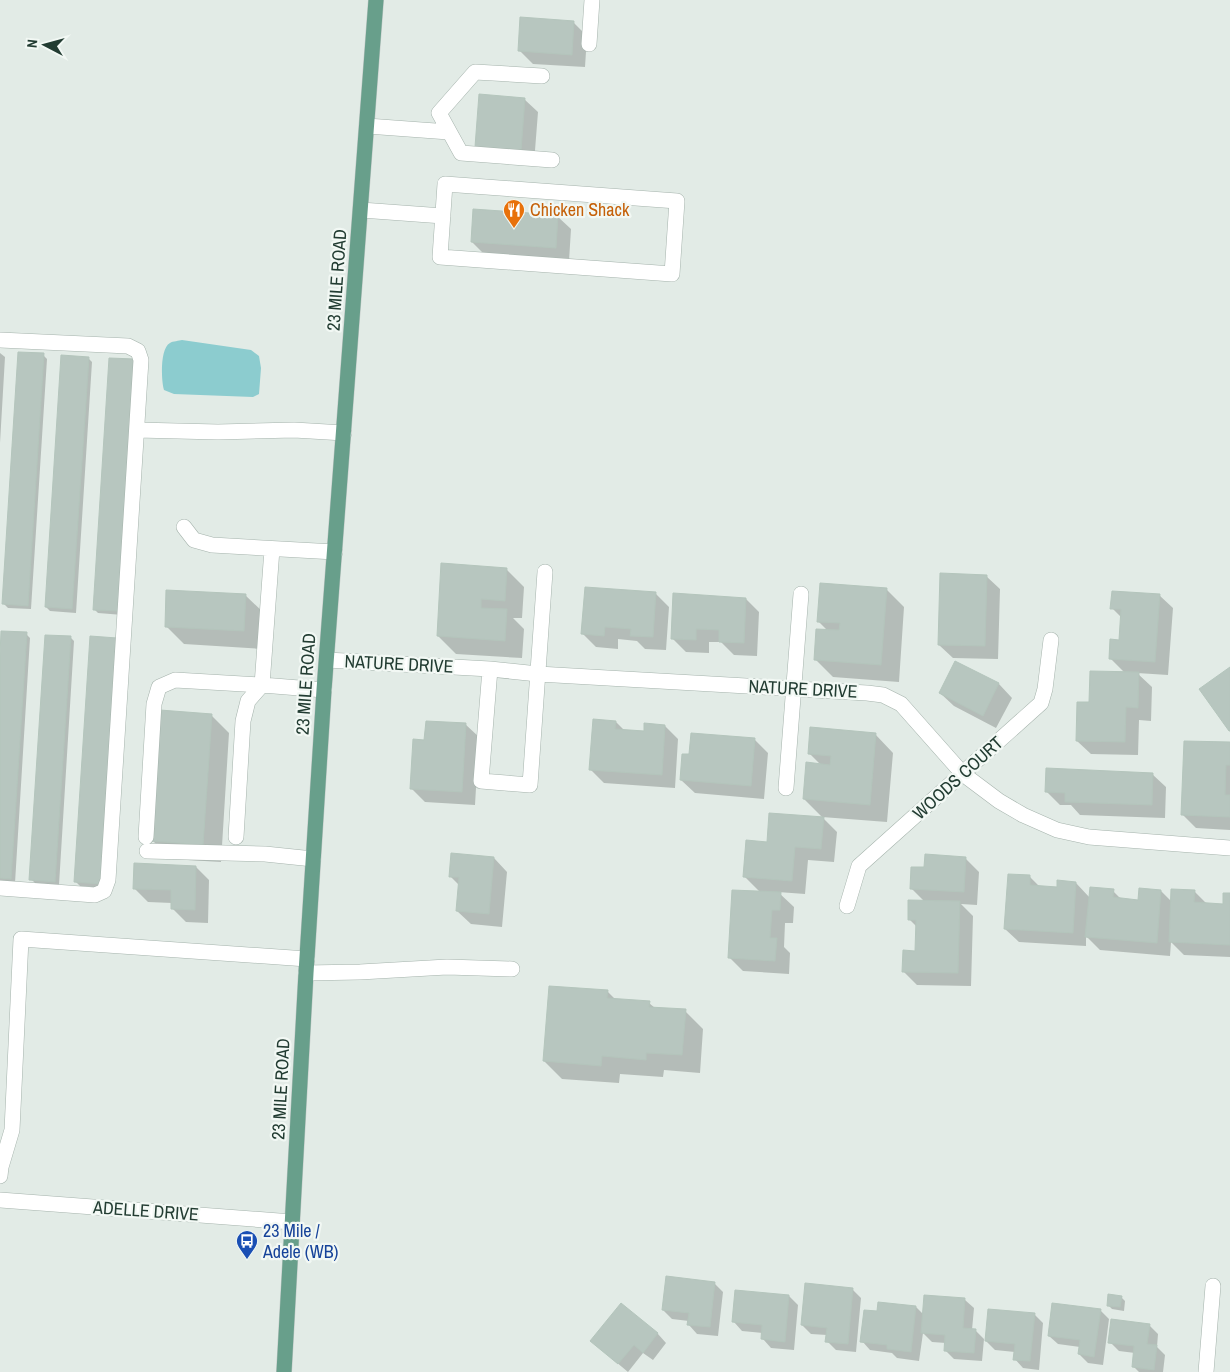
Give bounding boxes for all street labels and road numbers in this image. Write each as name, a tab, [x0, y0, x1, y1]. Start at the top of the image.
street label: 23 MILE ROAD	[320, 228, 353, 332]
street label: 23 MILE ROAD	[289, 632, 322, 736]
street label: NATURE DRIVE	[344, 648, 454, 679]
street label: NATURE DRIVE	[748, 673, 858, 704]
street label: WOODS COURT	[907, 730, 1008, 825]
street label: 23 MILE ROAD	[265, 1038, 296, 1140]
street label: ADELLE DRIVE	[91, 1194, 200, 1227]

